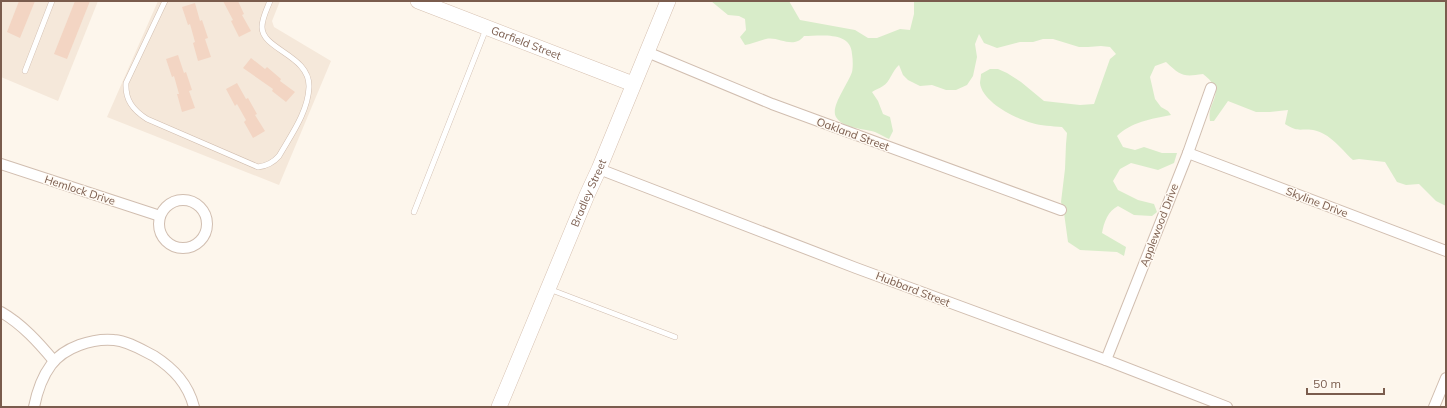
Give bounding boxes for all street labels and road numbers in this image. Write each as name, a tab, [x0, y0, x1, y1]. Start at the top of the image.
street label: Garfield Street	[489, 23, 563, 63]
street label: Oakland Street	[815, 114, 891, 154]
street label: Bradley Street	[568, 157, 609, 229]
street label: Hemlock Drive	[43, 172, 117, 208]
street label: Applewood Drive	[1137, 181, 1181, 269]
street label: Skyline Drive	[1284, 184, 1350, 220]
street label: Hubbard Street	[874, 268, 952, 310]

